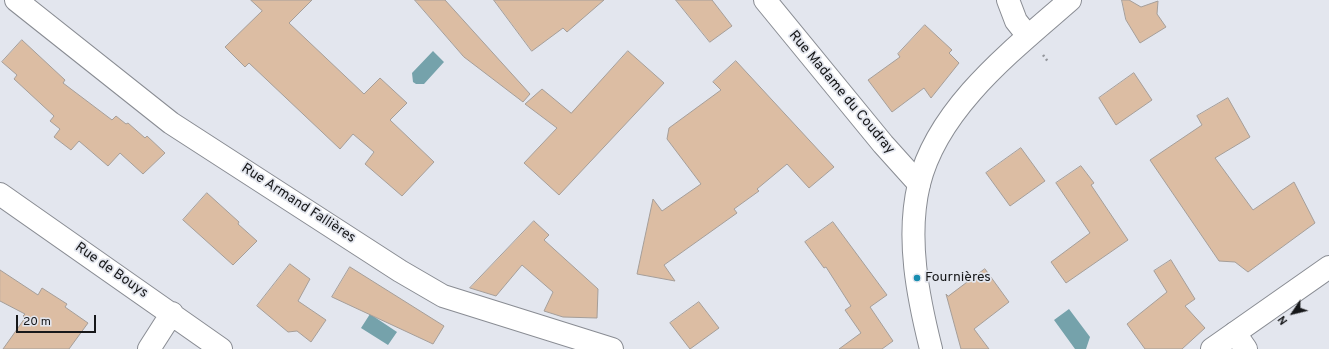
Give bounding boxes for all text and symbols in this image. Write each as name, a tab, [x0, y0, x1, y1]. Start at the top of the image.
street label: Rue Madame du Coudray	[784, 28, 898, 158]
street label: Rue Armand Fallières	[238, 161, 358, 247]
street label: Rue de Bouys	[71, 240, 151, 302]
place label: Fournières	[925, 270, 991, 286]
marker: Fournières	[912, 273, 922, 283]
north arrow	[1273, 293, 1313, 333]
scale bar	[18, 307, 98, 333]
text: N	[1275, 313, 1291, 327]
text: 20 m	[23, 314, 51, 330]

